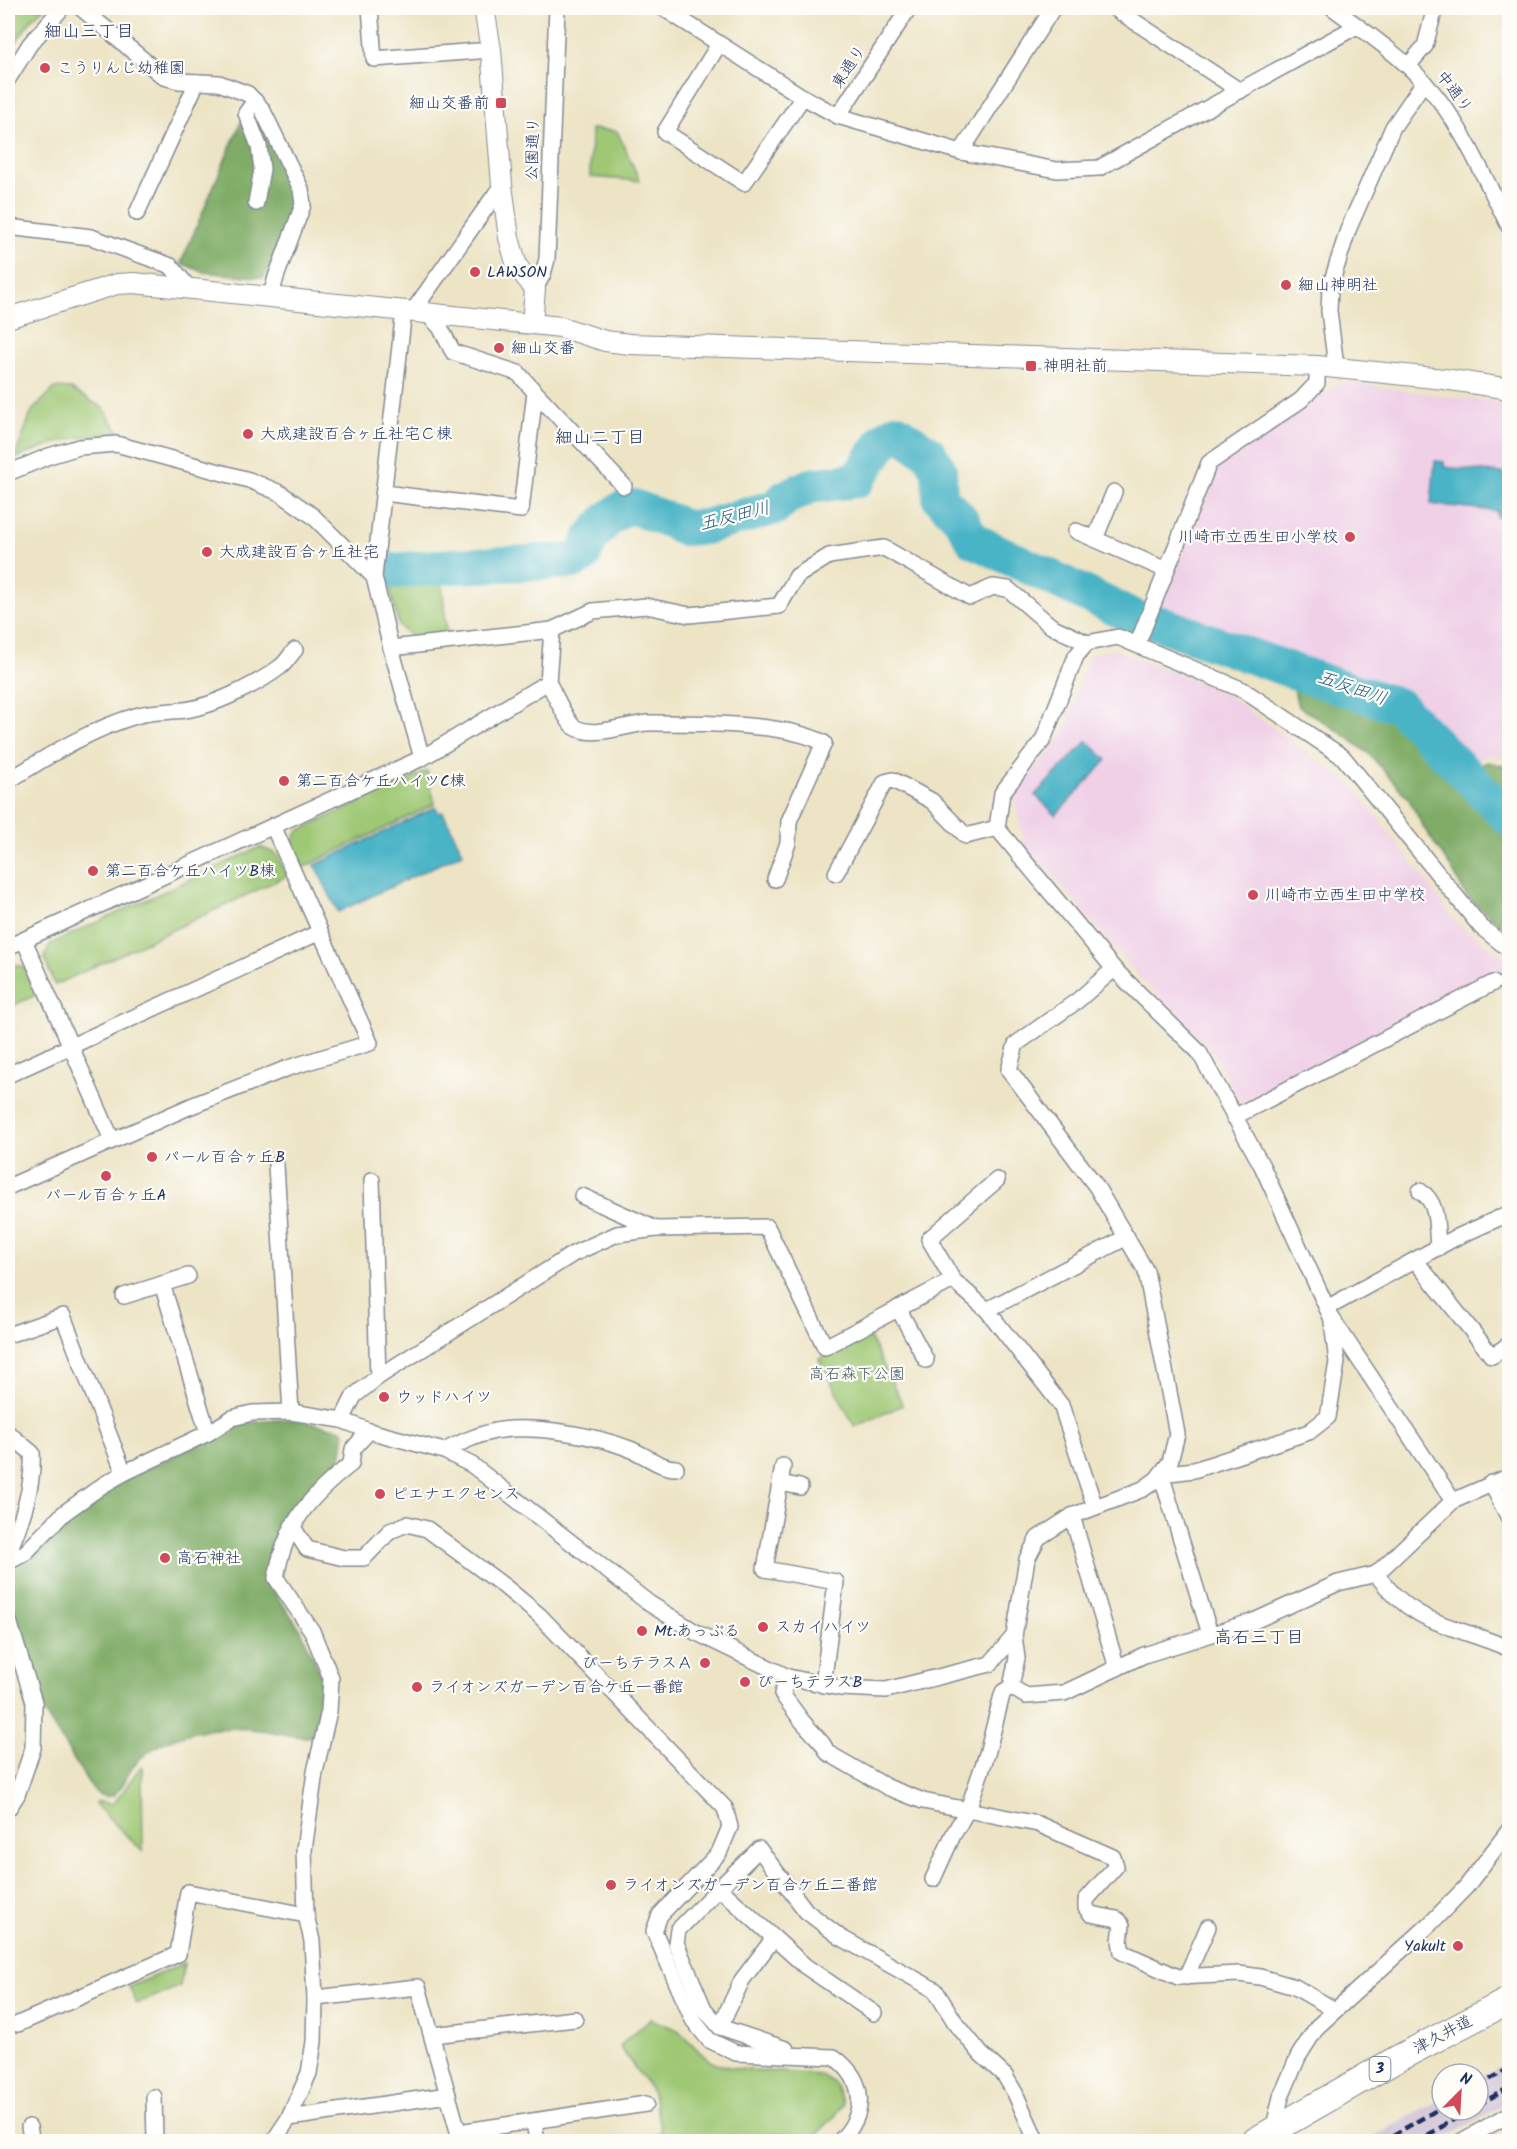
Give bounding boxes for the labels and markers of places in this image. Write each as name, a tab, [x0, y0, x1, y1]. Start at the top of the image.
place label: こうりんじ幼稚園	[57, 56, 185, 81]
marker: こうりんじ幼稚園	[38, 61, 52, 75]
place label: 細山交番前	[409, 91, 489, 116]
marker: 細山交番前	[494, 96, 508, 110]
place label: LAWSON	[487, 260, 547, 285]
marker: LAWSON	[468, 265, 482, 279]
place label: 細山神明社	[1298, 273, 1378, 298]
marker: 細山神明社	[1279, 278, 1293, 292]
place label: 細山交番	[511, 336, 575, 361]
marker: 細山交番	[492, 341, 506, 355]
place label: 神明社前	[1043, 354, 1107, 379]
marker: 神明社前	[1024, 359, 1038, 373]
place label: 大成建設百合ヶ丘社宅Ｃ棟	[260, 422, 452, 447]
marker: 大成建設百合ヶ丘社宅Ｃ棟	[241, 427, 255, 441]
place label: 川崎市立西生田小学校	[1178, 525, 1338, 550]
marker: 川崎市立西生田小学校	[1343, 530, 1357, 544]
place label: 大成建設百合ヶ丘社宅	[219, 540, 379, 565]
marker: 大成建設百合ヶ丘社宅	[200, 545, 214, 559]
place label: 第二百合ケ丘ハイツC棟	[296, 769, 466, 794]
marker: 第二百合ケ丘ハイツC棟	[277, 774, 291, 788]
place label: 第二百合ケ丘ハイツB棟	[105, 859, 275, 884]
marker: 第二百合ケ丘ハイツB棟	[86, 864, 100, 878]
place label: 川崎市立西生田中学校	[1265, 883, 1425, 908]
marker: 川崎市立西生田中学校	[1246, 888, 1260, 902]
place label: パール百合ヶ丘B	[164, 1145, 285, 1170]
marker: パール百合ヶ丘B	[145, 1150, 159, 1164]
marker: パール百合ヶ丘A	[99, 1169, 113, 1183]
place label: パール百合ヶ丘A	[46, 1183, 167, 1208]
place label: ウッドハイツ	[396, 1385, 492, 1410]
marker: ウッドハイツ	[377, 1390, 391, 1404]
place label: ピエナエクセンス	[392, 1482, 520, 1507]
marker: ピエナエクセンス	[373, 1487, 387, 1501]
place label: 高石神社	[177, 1546, 241, 1571]
marker: 高石神社	[158, 1551, 172, 1565]
place label: スカイハイツ	[775, 1615, 871, 1640]
place label: Mt.あっぷる	[654, 1619, 741, 1644]
marker: スカイハイツ	[756, 1620, 770, 1634]
marker: Mt.あっぷる	[635, 1624, 649, 1638]
place label: ぴーちテラスＡ	[582, 1651, 693, 1676]
marker: ぴーちテラスＡ	[698, 1656, 712, 1670]
place label: ぴーちテラスB	[757, 1670, 863, 1695]
place label: ライオンズガーデン百合ケ丘一番館	[429, 1675, 684, 1700]
marker: ぴーちテラスB	[738, 1675, 752, 1689]
marker: ライオンズガーデン百合ケ丘一番館	[410, 1680, 424, 1694]
place label: ライオンズガーデン百合ケ丘二番館	[623, 1873, 878, 1898]
marker: ライオンズガーデン百合ケ丘二番館	[604, 1878, 618, 1892]
place label: Yakult	[1404, 1934, 1447, 1959]
marker: Yakult	[1451, 1939, 1465, 1953]

